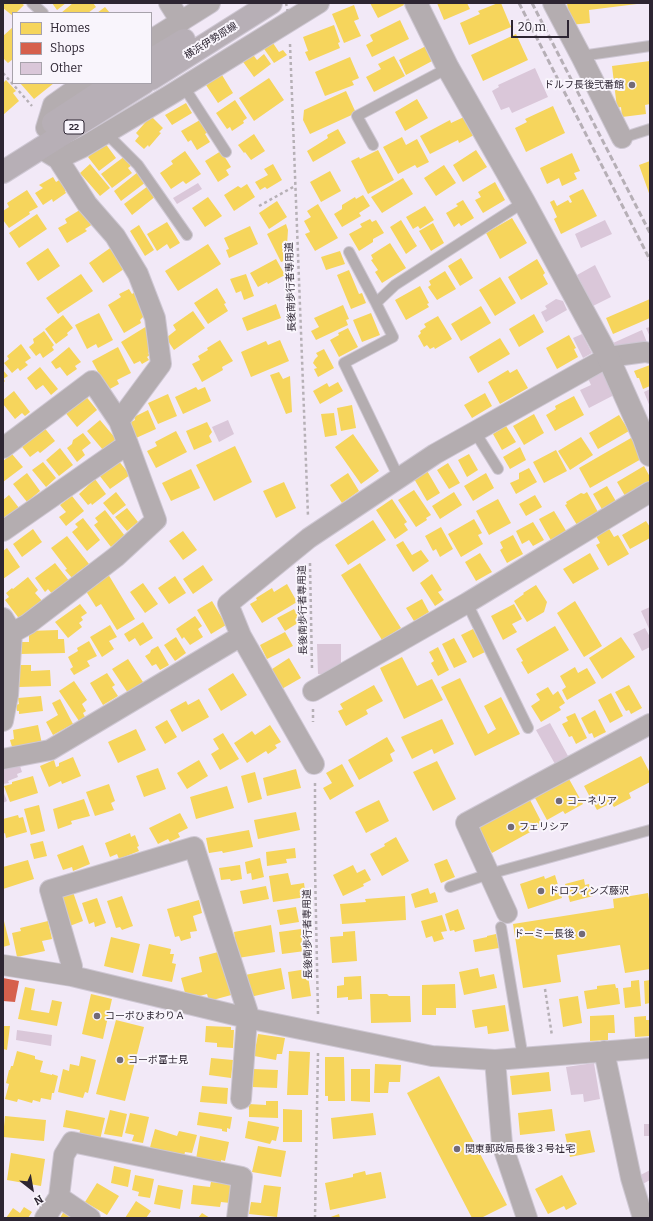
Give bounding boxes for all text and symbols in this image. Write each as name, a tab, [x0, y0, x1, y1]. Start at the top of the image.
legend	[12, 12, 152, 84]
scale bar	[513, 12, 571, 38]
street label: 横浜伊勢原線	[182, 20, 240, 62]
text: 20 m	[518, 20, 546, 34]
text: Homes	[50, 21, 90, 35]
text: Shops	[50, 41, 84, 55]
text: Other	[50, 61, 82, 75]
place label: ドルフ長後弐番館	[544, 79, 624, 91]
marker: ドルフ長後弐番館	[627, 80, 637, 90]
road number: 22	[64, 120, 84, 134]
street label: 長後南歩行者専用道	[283, 242, 299, 332]
street label: 長後南歩行者専用道	[296, 565, 310, 655]
place label: コーネリア	[567, 795, 617, 807]
marker: コーネリア	[554, 796, 564, 806]
place label: フェリシア	[519, 821, 569, 833]
marker: フェリシア	[506, 822, 516, 832]
place label: ドロフィンズ藤沢	[549, 885, 629, 897]
marker: ドロフィンズ藤沢	[536, 886, 546, 896]
street label: 長後南歩行者専用道	[301, 889, 315, 979]
place label: ドーミー長後	[514, 928, 574, 940]
marker: ドーミー長後	[577, 929, 587, 939]
place label: コーポひまわりＡ	[105, 1010, 185, 1022]
marker: コーポひまわりＡ	[92, 1011, 102, 1021]
place label: コーポ富士見	[128, 1054, 188, 1066]
marker: コーポ富士見	[115, 1055, 125, 1065]
place label: 関東郵政局長後３号社宅	[465, 1143, 575, 1155]
marker: 関東郵政局長後３号社宅	[452, 1144, 462, 1154]
north arrow	[12, 1169, 52, 1209]
text: N	[31, 1192, 45, 1207]

